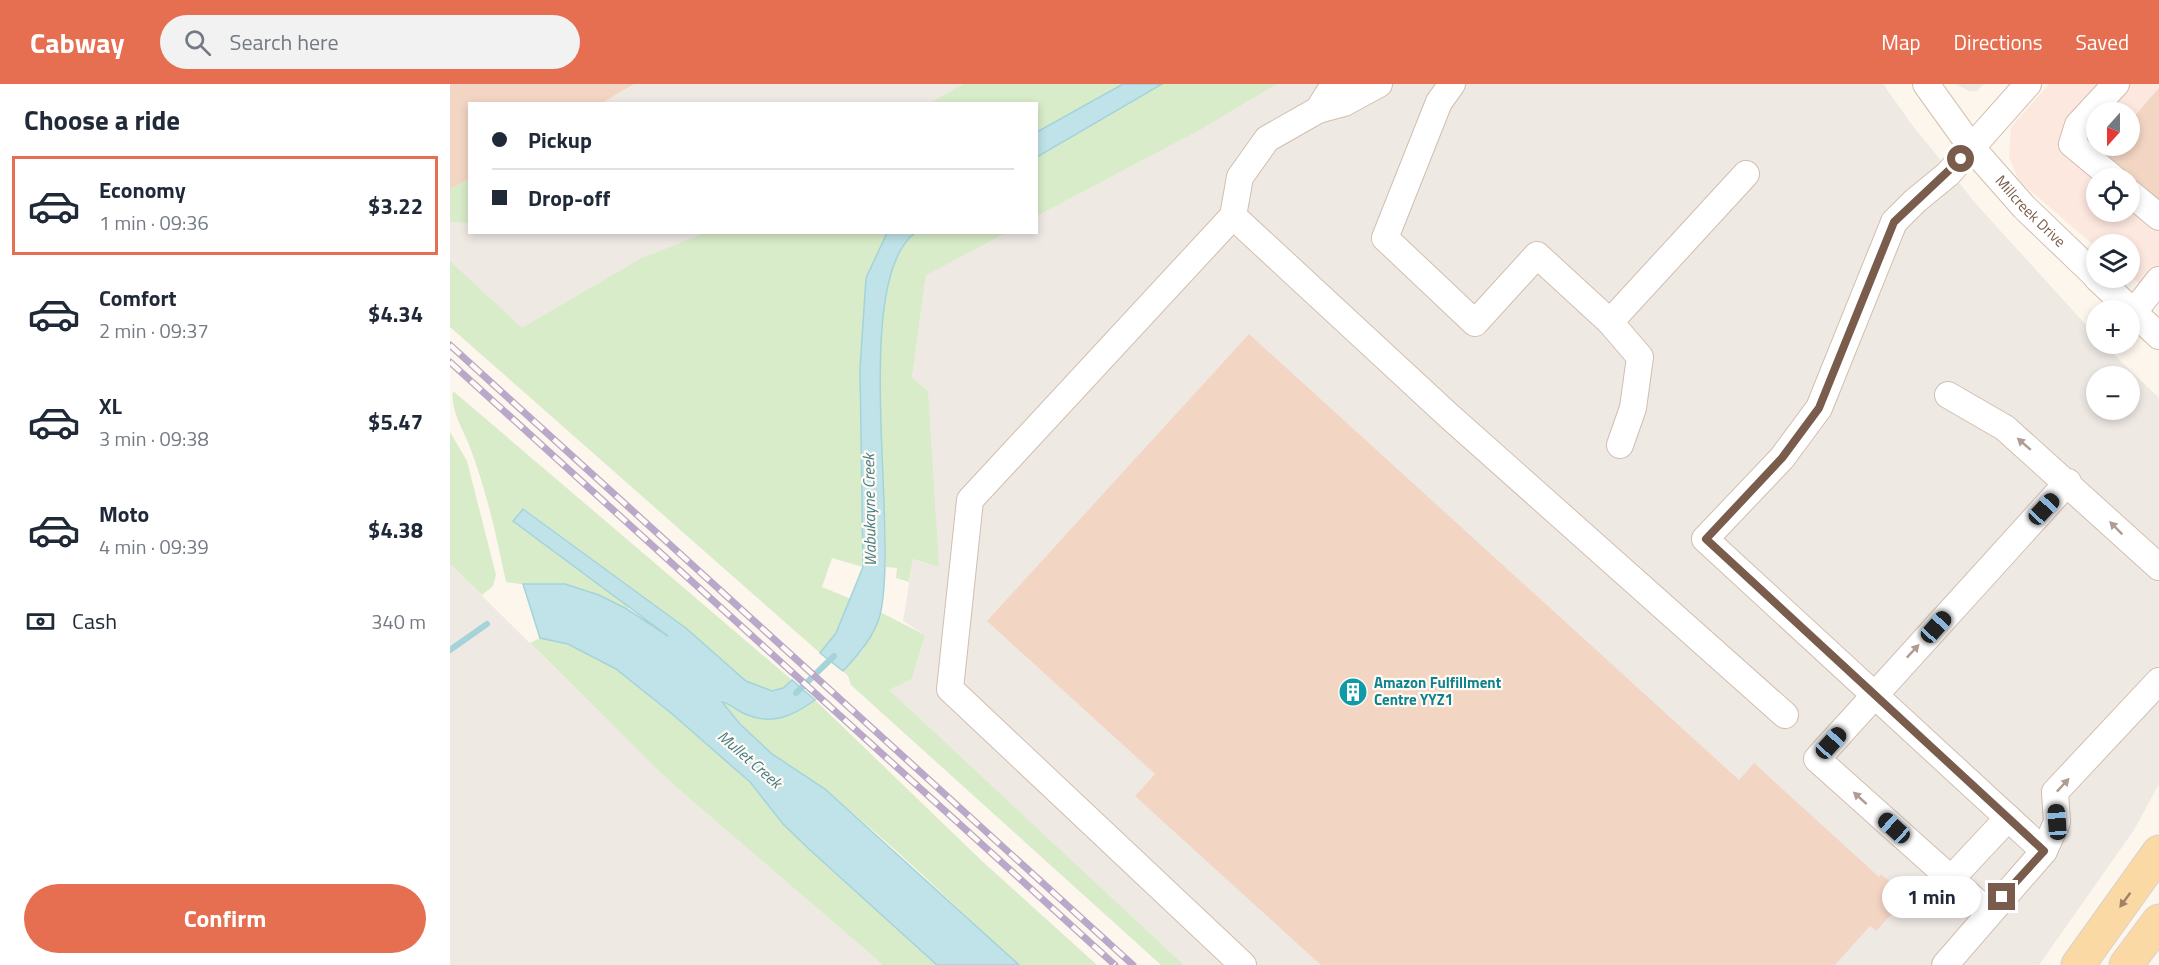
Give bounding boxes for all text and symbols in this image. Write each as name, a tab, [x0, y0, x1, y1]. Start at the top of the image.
search box	[160, 15, 580, 69]
text: Cabway	[30, 21, 124, 64]
text: Search here	[229, 25, 339, 59]
icon: search	[181, 26, 214, 59]
text: Map	[1881, 26, 1921, 58]
text: Directions	[1954, 26, 2043, 58]
text: Saved	[2076, 26, 2129, 58]
text: Choose a ride	[24, 99, 180, 140]
north arrow	[2086, 102, 2140, 156]
map controls	[2086, 102, 2140, 420]
text: Pickup	[528, 123, 592, 157]
route start	[1947, 145, 1974, 172]
button: locate	[2086, 168, 2140, 222]
street label: Millcreek Drive	[1990, 170, 2071, 252]
text: Economy	[99, 173, 186, 207]
icon: car	[27, 179, 81, 233]
text: Drop-off	[528, 181, 610, 215]
text: $3.22	[368, 189, 423, 223]
text: 1 min · 09:36	[99, 207, 209, 238]
button: layers	[2086, 234, 2140, 288]
text: Comfort	[99, 281, 177, 315]
icon: car	[27, 287, 81, 341]
text: $4.34	[368, 297, 423, 331]
button: +	[2086, 300, 2140, 354]
text: 2 min · 09:37	[99, 315, 209, 346]
button: −	[2086, 366, 2140, 420]
text: XL	[99, 389, 122, 423]
icon: car	[27, 395, 81, 449]
text: $5.47	[368, 405, 423, 439]
text: 3 min · 09:38	[99, 423, 209, 454]
one-way arrow	[2017, 438, 2032, 451]
water label: Wabukayne Creek	[856, 452, 882, 567]
car	[2025, 490, 2063, 528]
text: Moto	[99, 497, 149, 531]
icon: car	[27, 503, 81, 557]
text: $4.38	[368, 513, 423, 547]
one-way arrow	[2108, 521, 2123, 535]
text: 4 min · 09:39	[99, 531, 209, 562]
text: Cash	[72, 604, 117, 638]
icon: cash	[24, 605, 57, 638]
text: 340 m	[371, 606, 426, 637]
car	[1917, 608, 1955, 646]
one-way arrow	[1906, 644, 1920, 659]
place label: Amazon Fulfillment Centre YYZ1	[1374, 671, 1502, 711]
building icon: Amazon Fulfillment Centre YYZ1	[1337, 676, 1369, 708]
water label: Mullet Creek	[713, 724, 789, 795]
car	[1812, 724, 1850, 762]
one-way arrow	[2056, 777, 2070, 792]
one-way arrow	[1853, 791, 1868, 805]
car	[2047, 803, 2067, 841]
car	[1875, 809, 1913, 847]
callout: 1 min	[1882, 876, 1981, 918]
text: 1 min	[1907, 881, 1956, 912]
route end	[1988, 883, 2015, 910]
button: Confirm	[24, 884, 426, 953]
one-way arrow	[2119, 891, 2131, 907]

